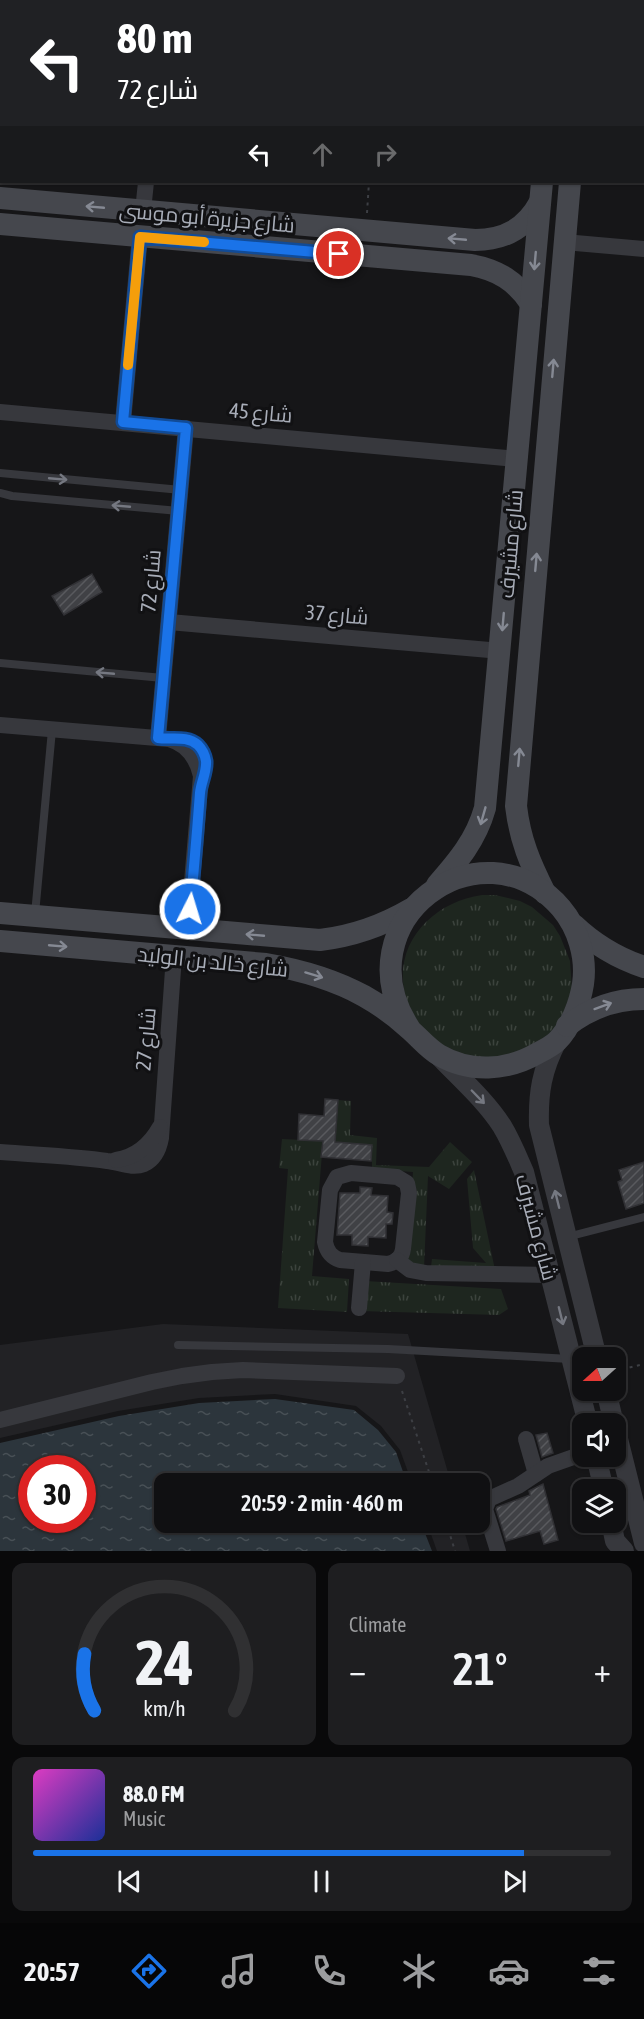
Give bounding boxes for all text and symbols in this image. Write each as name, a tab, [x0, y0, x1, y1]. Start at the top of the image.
text: 80 m	[117, 14, 192, 62]
icon: left	[18, 24, 96, 102]
text: شارع 72	[117, 74, 198, 105]
icon: left	[243, 138, 276, 171]
icon: ahead	[306, 138, 339, 171]
icon: right	[369, 138, 402, 171]
street label: شارع جزيرة أبو موسى	[118, 197, 296, 240]
one-way arrow	[86, 201, 105, 212]
pin	[313, 228, 364, 279]
one-way arrow	[447, 233, 467, 244]
icon: arrive	[322, 237, 355, 270]
one-way arrow	[529, 250, 540, 270]
one-way arrow	[548, 359, 559, 378]
street label: شارع 45	[228, 397, 294, 430]
one-way arrow	[48, 474, 68, 485]
street label: شارع مشيرف	[493, 489, 530, 600]
one-way arrow	[111, 500, 131, 511]
street label: شارع 72	[135, 548, 168, 614]
one-way arrow	[531, 553, 542, 573]
street label: شارع 37	[304, 599, 370, 632]
one-way arrow	[497, 612, 508, 632]
one-way arrow	[96, 667, 116, 678]
one-way arrow	[514, 747, 525, 767]
one-way arrow	[477, 806, 488, 825]
position arrow	[158, 877, 222, 941]
one-way arrow	[246, 929, 266, 940]
one-way arrow	[48, 941, 68, 952]
street label: شارع خالد بن الوليد	[136, 941, 289, 984]
one-way arrow	[304, 970, 323, 981]
one-way arrow	[593, 1000, 611, 1011]
street label: شارع 27	[130, 1006, 163, 1072]
one-way arrow	[471, 1090, 486, 1105]
street label: شارع مشيرف	[508, 1171, 563, 1284]
one-way arrow	[551, 1190, 563, 1209]
one-way arrow	[555, 1306, 567, 1325]
north arrow	[572, 1347, 626, 1401]
map controls	[572, 1347, 626, 1533]
button: sound	[572, 1413, 626, 1467]
speed limit sign: 30	[18, 1455, 96, 1533]
button: layers	[572, 1479, 626, 1533]
text: 20:59 · 2 min · 460 m	[241, 1490, 403, 1516]
text: Climate	[349, 1613, 406, 1636]
text: 24	[135, 1627, 193, 1698]
text: 21°	[453, 1643, 507, 1695]
text: −	[349, 1651, 366, 1689]
text: +	[594, 1651, 611, 1689]
text: km/h	[143, 1696, 185, 1721]
text: 88.0 FM	[123, 1781, 185, 1807]
text: Music	[123, 1807, 165, 1830]
icon: previous	[113, 1865, 146, 1898]
icon: pause	[305, 1865, 338, 1898]
icon: next	[498, 1865, 531, 1898]
icon: directions	[128, 1950, 170, 1992]
icon: music	[218, 1950, 260, 1992]
icon: phone	[308, 1950, 350, 1992]
icon: climate	[398, 1950, 440, 1992]
icon: car	[488, 1950, 530, 1992]
icon: filters	[578, 1950, 620, 1992]
text: 20:57	[24, 1956, 80, 1987]

